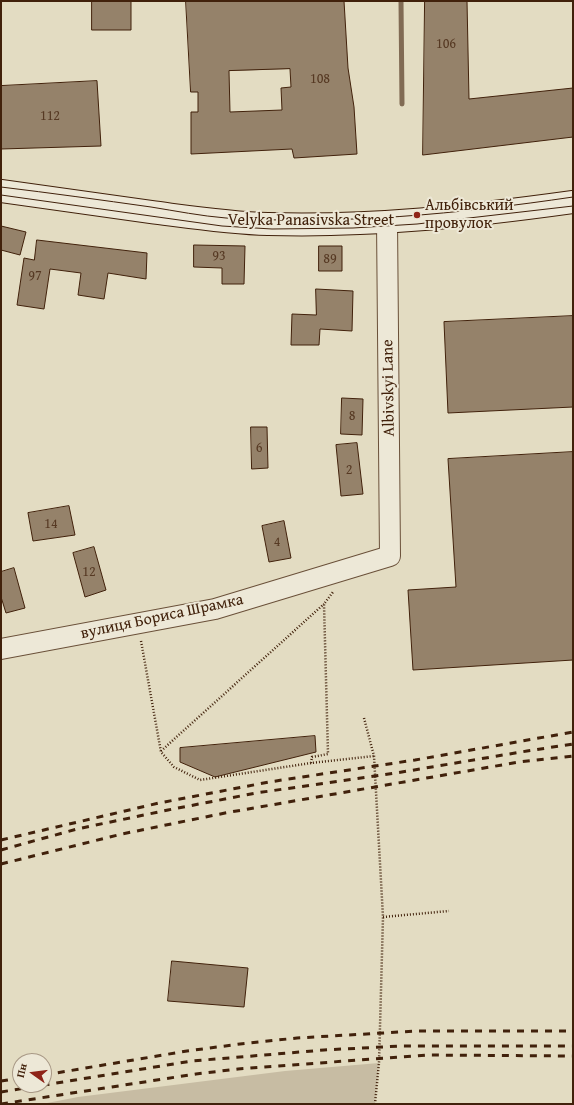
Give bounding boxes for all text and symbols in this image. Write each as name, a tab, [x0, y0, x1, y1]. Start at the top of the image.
house number: 106	[436, 36, 456, 52]
house number: 108	[310, 71, 330, 87]
house number: 112	[40, 108, 60, 124]
place label: Альбівський провулок	[425, 196, 514, 234]
marker: Альбівський провулок	[412, 210, 422, 220]
street label: Velyka Panasivska Street	[228, 211, 394, 231]
house number: 93	[212, 248, 226, 264]
house number: 89	[323, 251, 337, 267]
house number: 97	[28, 268, 42, 284]
street label: Albivskyi Lane	[379, 339, 399, 437]
house number: 8	[349, 408, 355, 424]
house number: 6	[256, 440, 262, 456]
house number: 2	[346, 462, 352, 478]
house number: 14	[44, 516, 58, 532]
house number: 4	[274, 534, 280, 550]
house number: 12	[82, 564, 96, 580]
street label: вулиця Бориса Шрамка	[79, 590, 245, 644]
north arrow	[12, 1053, 52, 1093]
text: Пн	[12, 1062, 31, 1079]

